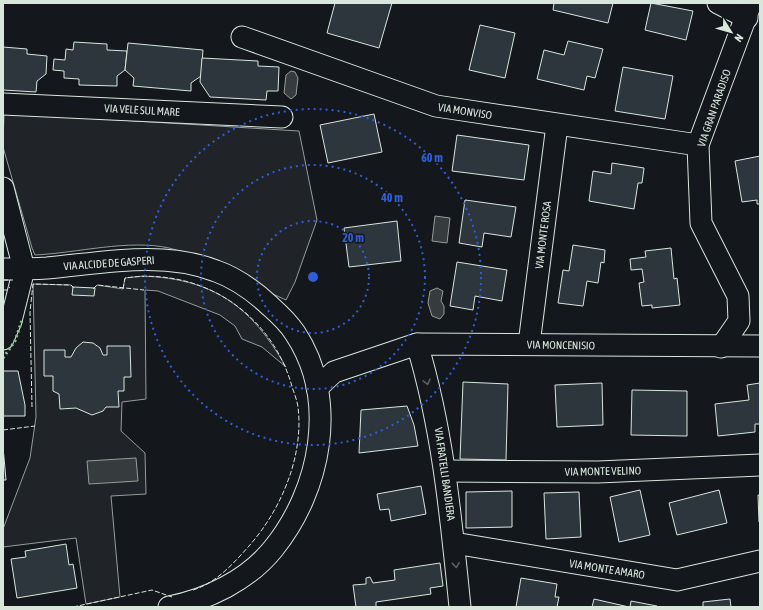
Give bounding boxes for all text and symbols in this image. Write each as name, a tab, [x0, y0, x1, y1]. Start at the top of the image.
north arrow	[711, 12, 751, 52]
text: N	[732, 32, 746, 44]
street label: VIA GRAN PARADISO	[695, 68, 733, 148]
street label: VIA MONVISO	[437, 101, 493, 121]
street label: VIA VELE SUL MARE	[104, 102, 180, 118]
text: 60 m	[421, 151, 443, 165]
text: 40 m	[380, 191, 403, 205]
street label: VIA MONTE ROSA	[533, 200, 553, 270]
text: 20 m	[342, 231, 364, 245]
street label: VIA ALCIDE DE GASPERI	[63, 254, 155, 272]
centre of rings	[306, 270, 320, 284]
street label: VIA MONCENISIO	[527, 338, 595, 352]
one-way arrow	[422, 378, 431, 385]
street label: VIA FRATELLI BANDIERA	[433, 427, 458, 522]
street label: VIA MONTE VELINO	[565, 464, 641, 478]
street label: VIA MONTE AMARO	[568, 557, 646, 581]
one-way arrow	[451, 562, 460, 568]

